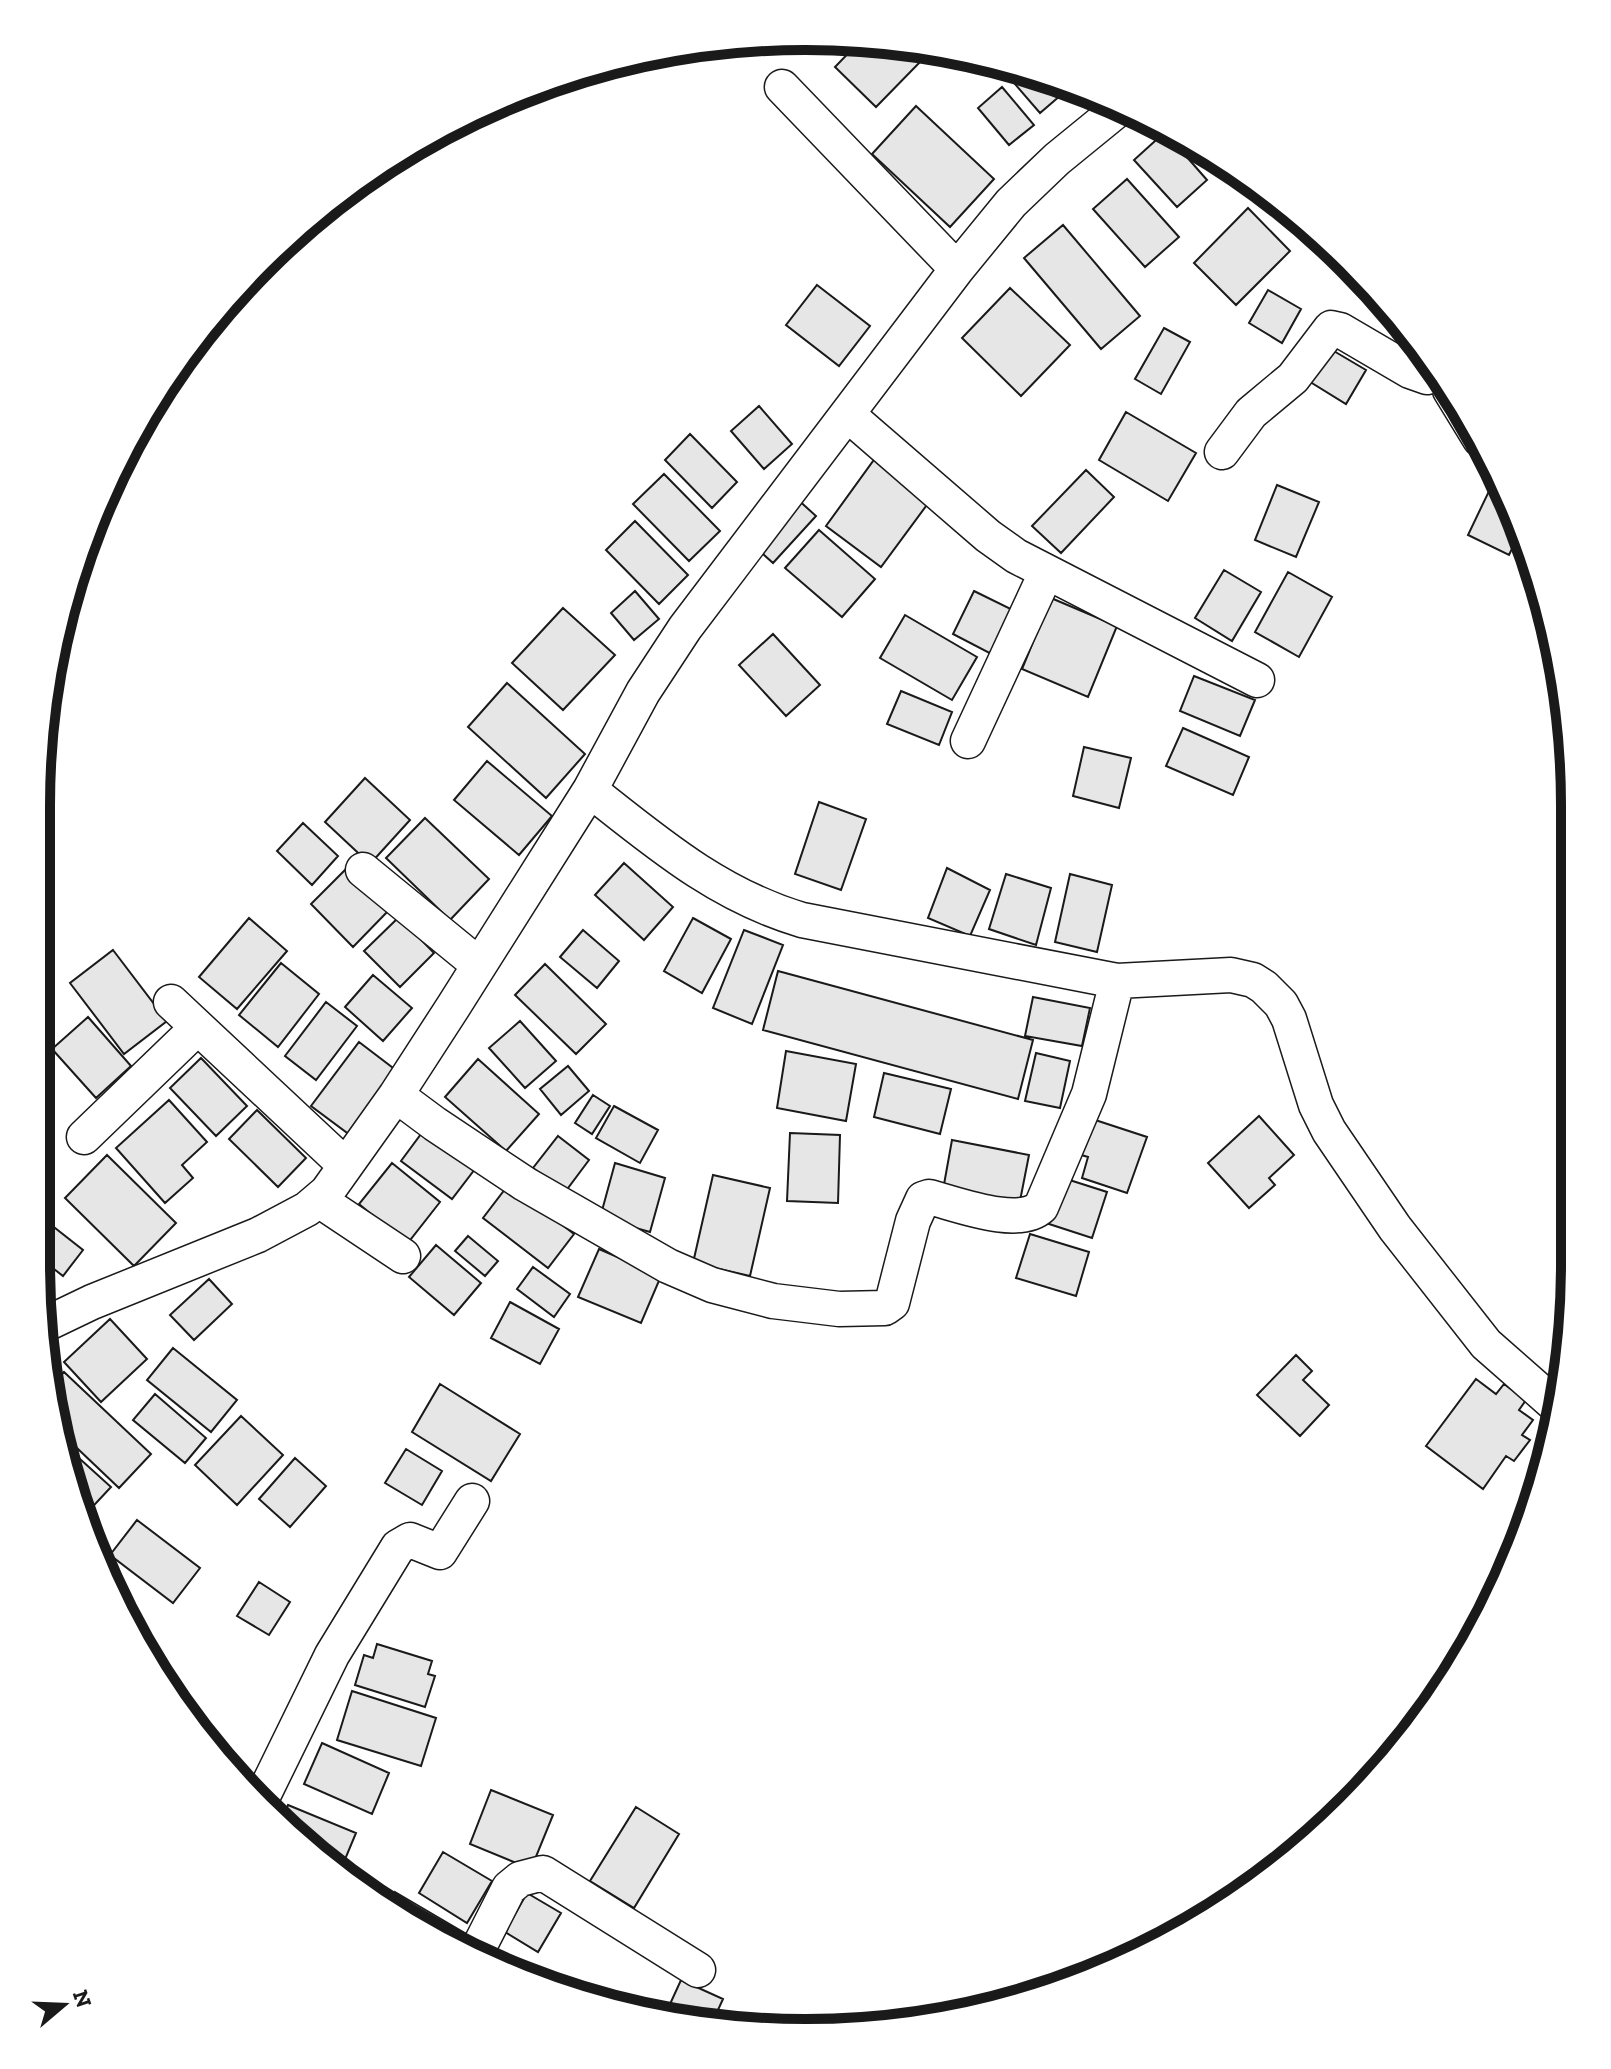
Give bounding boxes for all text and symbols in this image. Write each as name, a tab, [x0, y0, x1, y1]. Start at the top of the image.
north arrow	[24, 1965, 104, 2045]
text: N	[67, 1986, 98, 2011]

